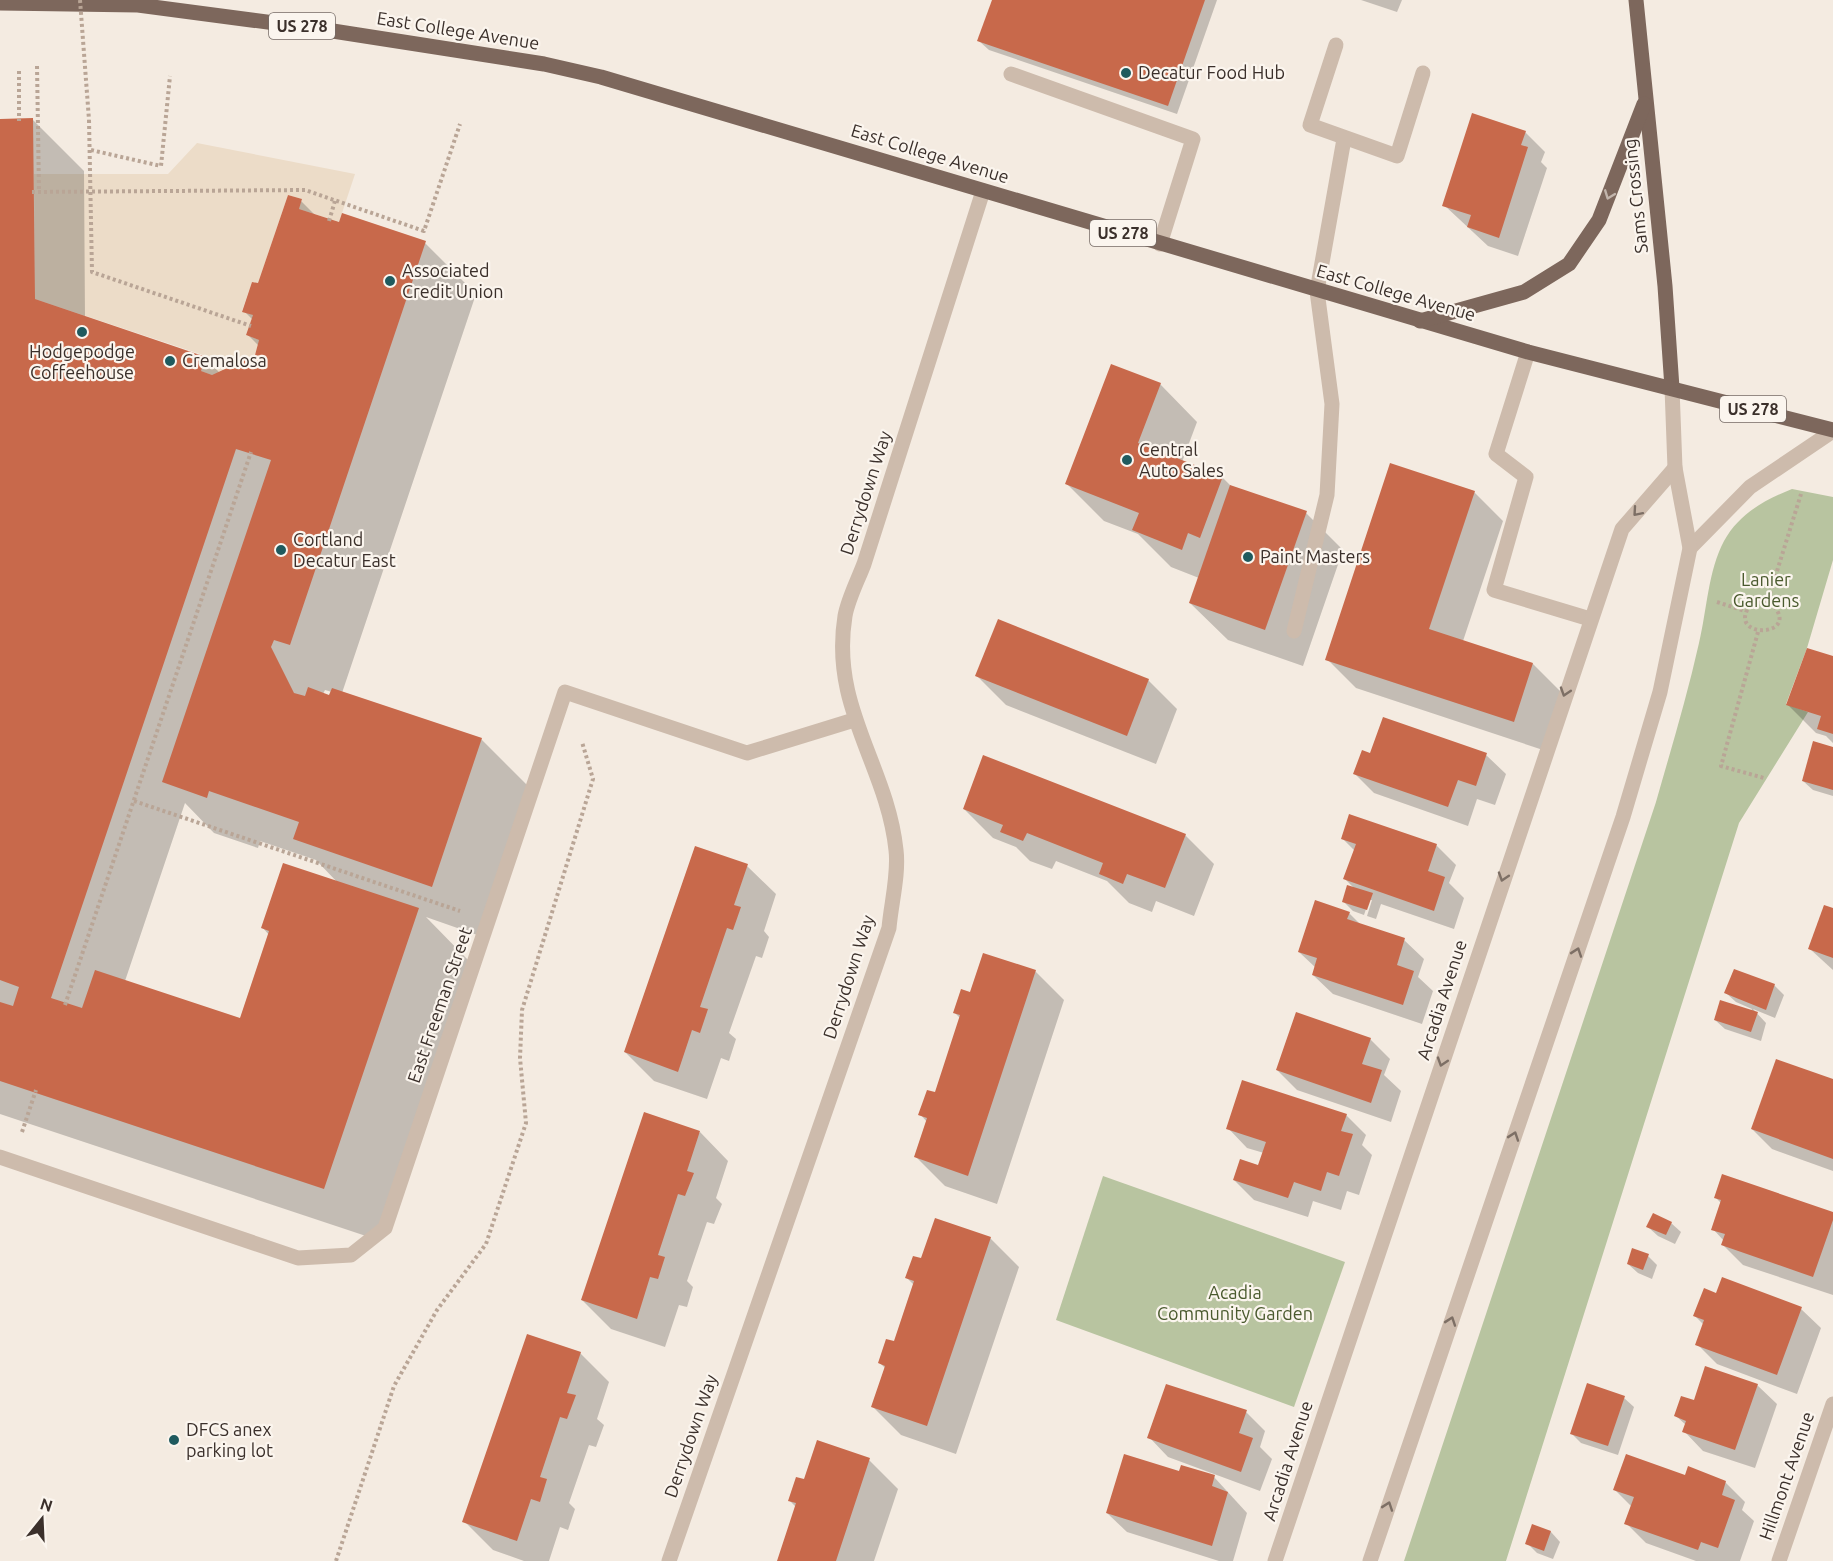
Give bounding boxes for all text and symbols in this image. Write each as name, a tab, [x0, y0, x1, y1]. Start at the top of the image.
street label: East College Avenue	[375, 7, 541, 53]
road number: US 278	[269, 13, 335, 39]
place label: Decatur Food Hub	[1138, 62, 1285, 82]
marker: Decatur Food Hub	[1119, 66, 1133, 80]
street label: East College Avenue	[849, 119, 1012, 187]
street label: Sams Crossing	[1619, 138, 1651, 254]
one-way arrow	[1604, 189, 1616, 200]
road number: US 278	[1090, 220, 1156, 246]
place label: Associated Credit Union	[402, 260, 504, 301]
street label: East College Avenue	[1315, 260, 1478, 324]
marker: Associated Credit Union	[383, 274, 397, 288]
marker: Hodgepodge Coffeehouse	[75, 325, 89, 339]
place label: Hodgepodge Coffeehouse	[29, 341, 135, 382]
place label: Cremalosa	[182, 350, 267, 370]
marker: Cremalosa	[163, 354, 177, 368]
road number: US 278	[1720, 396, 1786, 422]
street label: Derrydown Way	[836, 428, 895, 557]
place label: Central Auto Sales	[1139, 439, 1224, 480]
marker: Central Auto Sales	[1120, 453, 1134, 467]
one-way arrow	[1633, 506, 1644, 516]
place label: Cortland Decatur East	[293, 529, 396, 570]
marker: Cortland Decatur East	[274, 543, 288, 557]
place label: Paint Masters	[1260, 546, 1370, 566]
marker: Paint Masters	[1241, 550, 1255, 564]
park label: Lanier Gardens	[1733, 569, 1799, 610]
one-way arrow	[1560, 686, 1573, 697]
one-way arrow	[1498, 871, 1511, 882]
street label: Derrydown Way	[819, 912, 878, 1041]
street label: East Freeman Street	[403, 924, 475, 1085]
street label: Arcadia Avenue	[1412, 937, 1470, 1062]
one-way arrow	[1569, 947, 1582, 958]
one-way arrow	[1436, 1056, 1449, 1067]
one-way arrow	[1506, 1131, 1519, 1142]
park label: Acadia Community Garden	[1157, 1282, 1313, 1323]
one-way arrow	[1444, 1316, 1457, 1327]
street label: Derrydown Way	[660, 1371, 721, 1500]
street label: Arcadia Avenue	[1258, 1398, 1316, 1523]
street label: Hillmont Avenue	[1755, 1409, 1817, 1543]
place label: DFCS anex parking lot	[186, 1419, 273, 1460]
marker: DFCS anex parking lot	[167, 1433, 181, 1447]
north arrow	[12, 1489, 72, 1549]
text: N	[38, 1494, 55, 1515]
one-way arrow	[1381, 1501, 1394, 1512]

